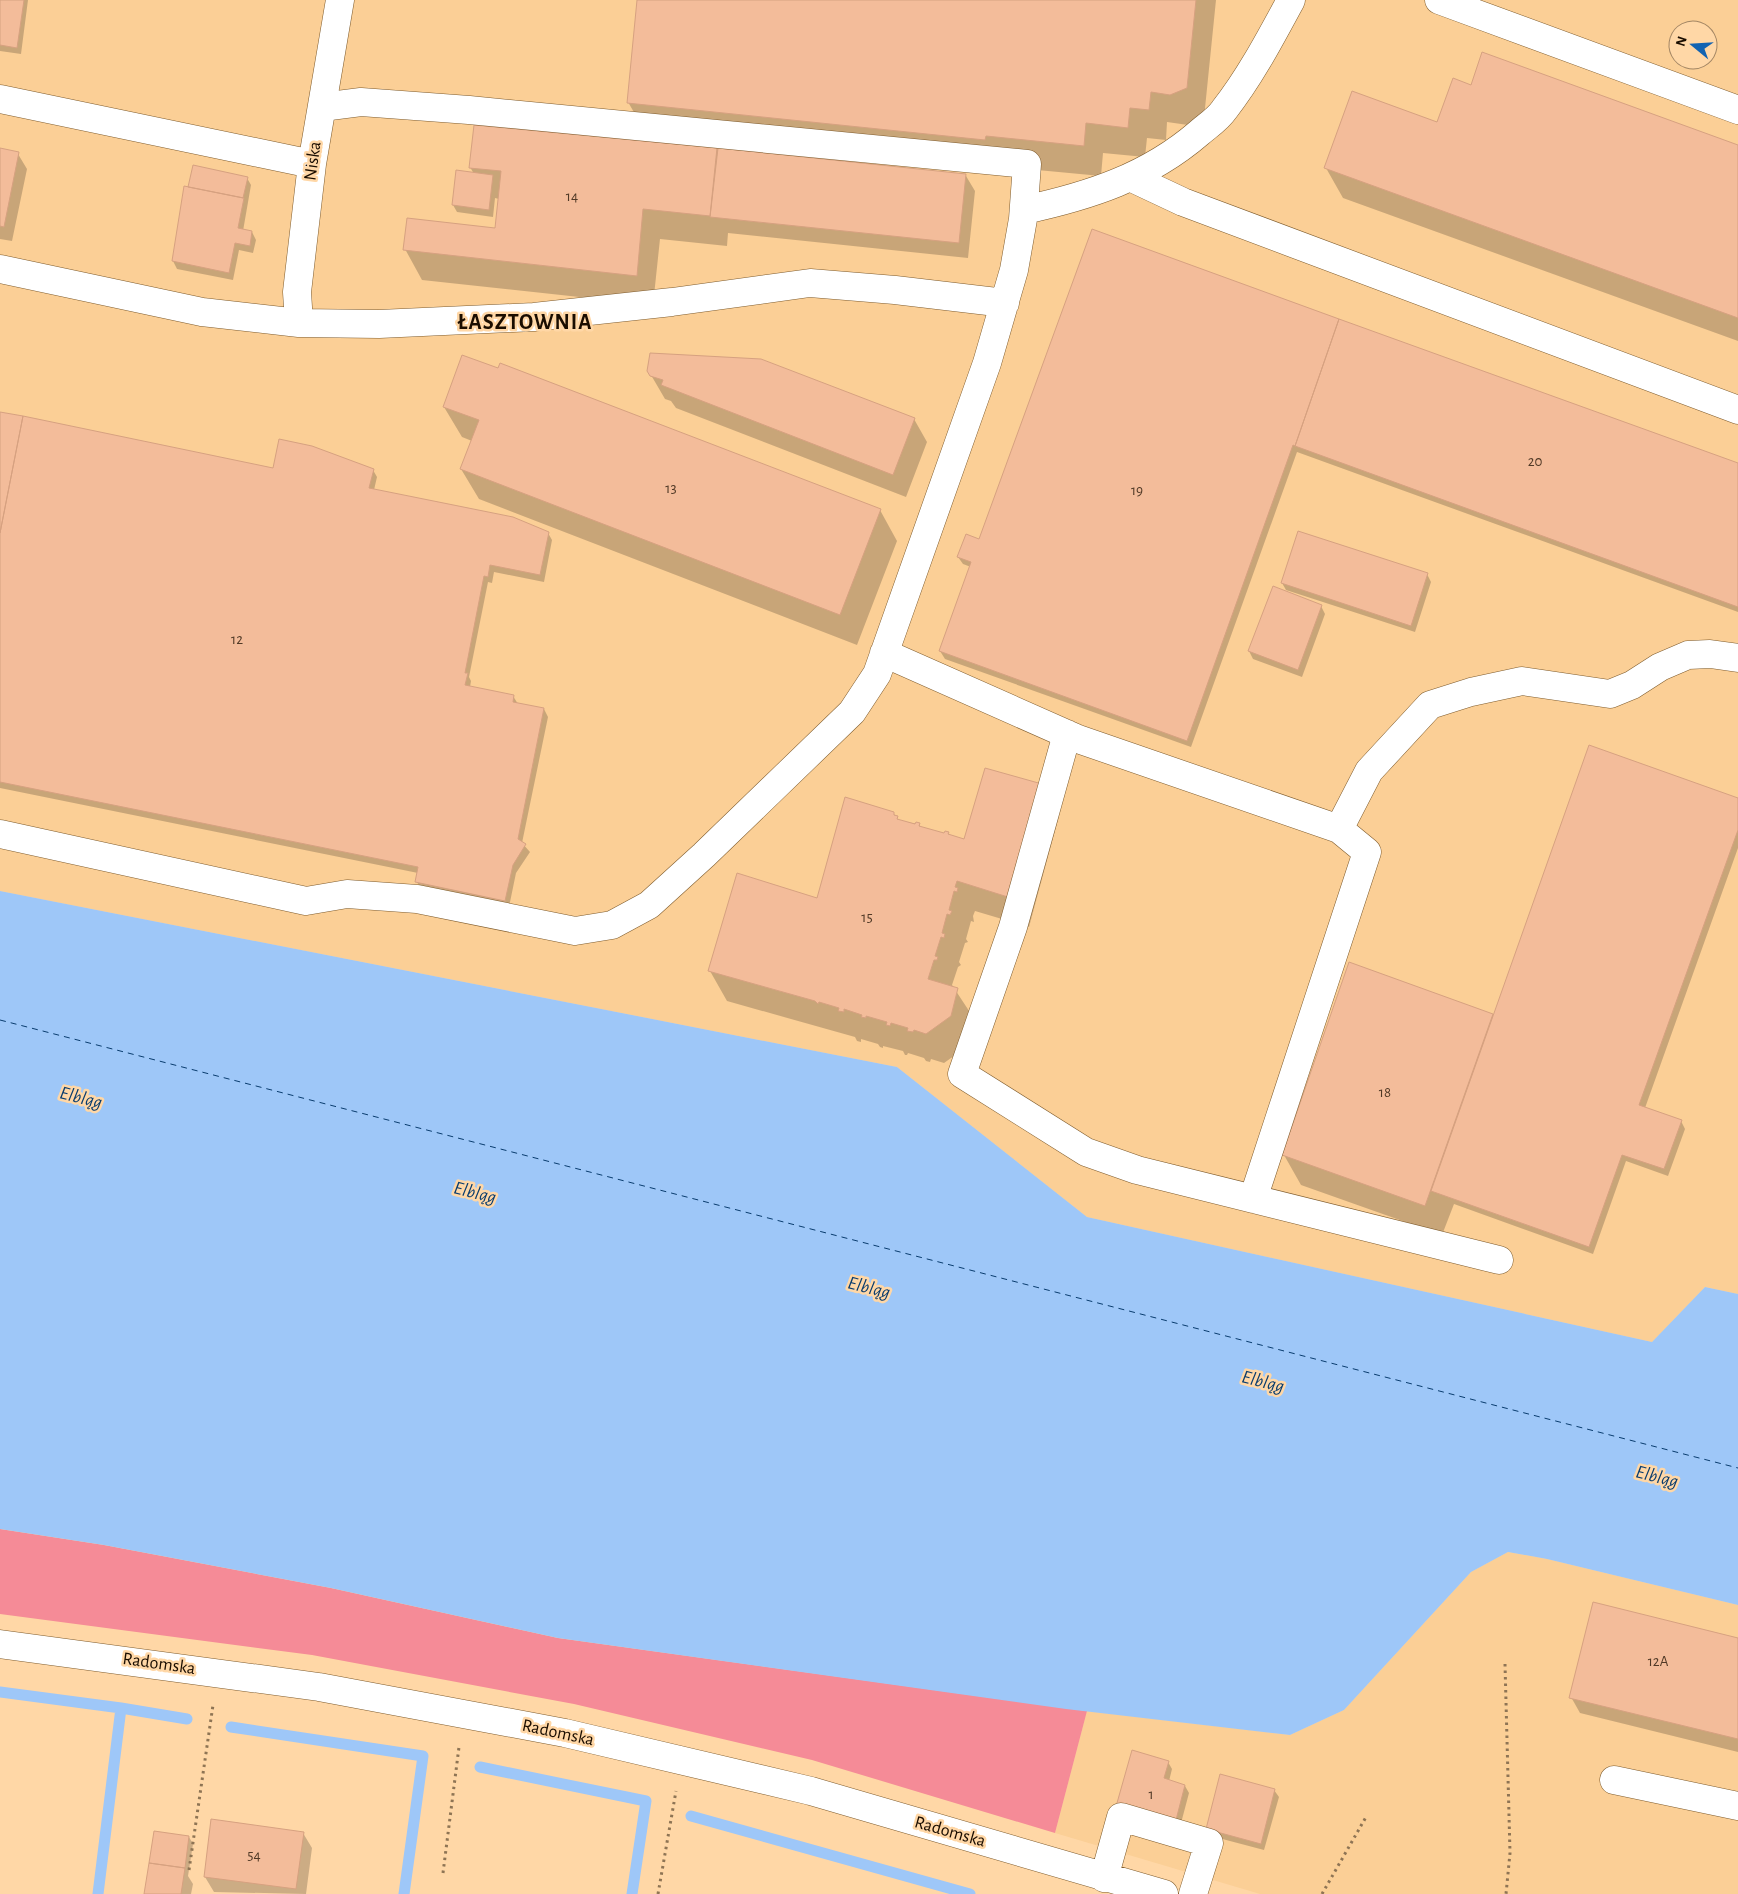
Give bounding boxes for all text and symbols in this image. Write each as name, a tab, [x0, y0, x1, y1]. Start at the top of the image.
north arrow	[1668, 20, 1718, 70]
text: N	[1673, 34, 1690, 48]
street label: Niska	[301, 140, 325, 182]
house number: 14	[566, 189, 578, 204]
district label: ŁASZTOWNIA	[457, 311, 592, 333]
house number: 20	[1528, 454, 1542, 469]
house number: 13	[665, 481, 677, 496]
house number: 19	[1131, 483, 1143, 498]
house number: 12	[231, 632, 243, 647]
house number: 15	[861, 910, 873, 925]
water label: Elbląg	[58, 1084, 104, 1112]
house number: 18	[1379, 1085, 1391, 1100]
water label: Elbląg	[452, 1179, 498, 1207]
water label: Elbląg	[846, 1274, 892, 1302]
water label: Elbląg	[1240, 1368, 1286, 1396]
water label: Elbląg	[1634, 1463, 1680, 1491]
street label: Radomska	[122, 1650, 196, 1678]
house number: 12A	[1648, 1654, 1669, 1669]
street label: Radomska	[520, 1717, 596, 1749]
house number: 1	[1148, 1787, 1154, 1802]
street label: Radomska	[912, 1813, 988, 1851]
house number: 54	[247, 1848, 261, 1863]

